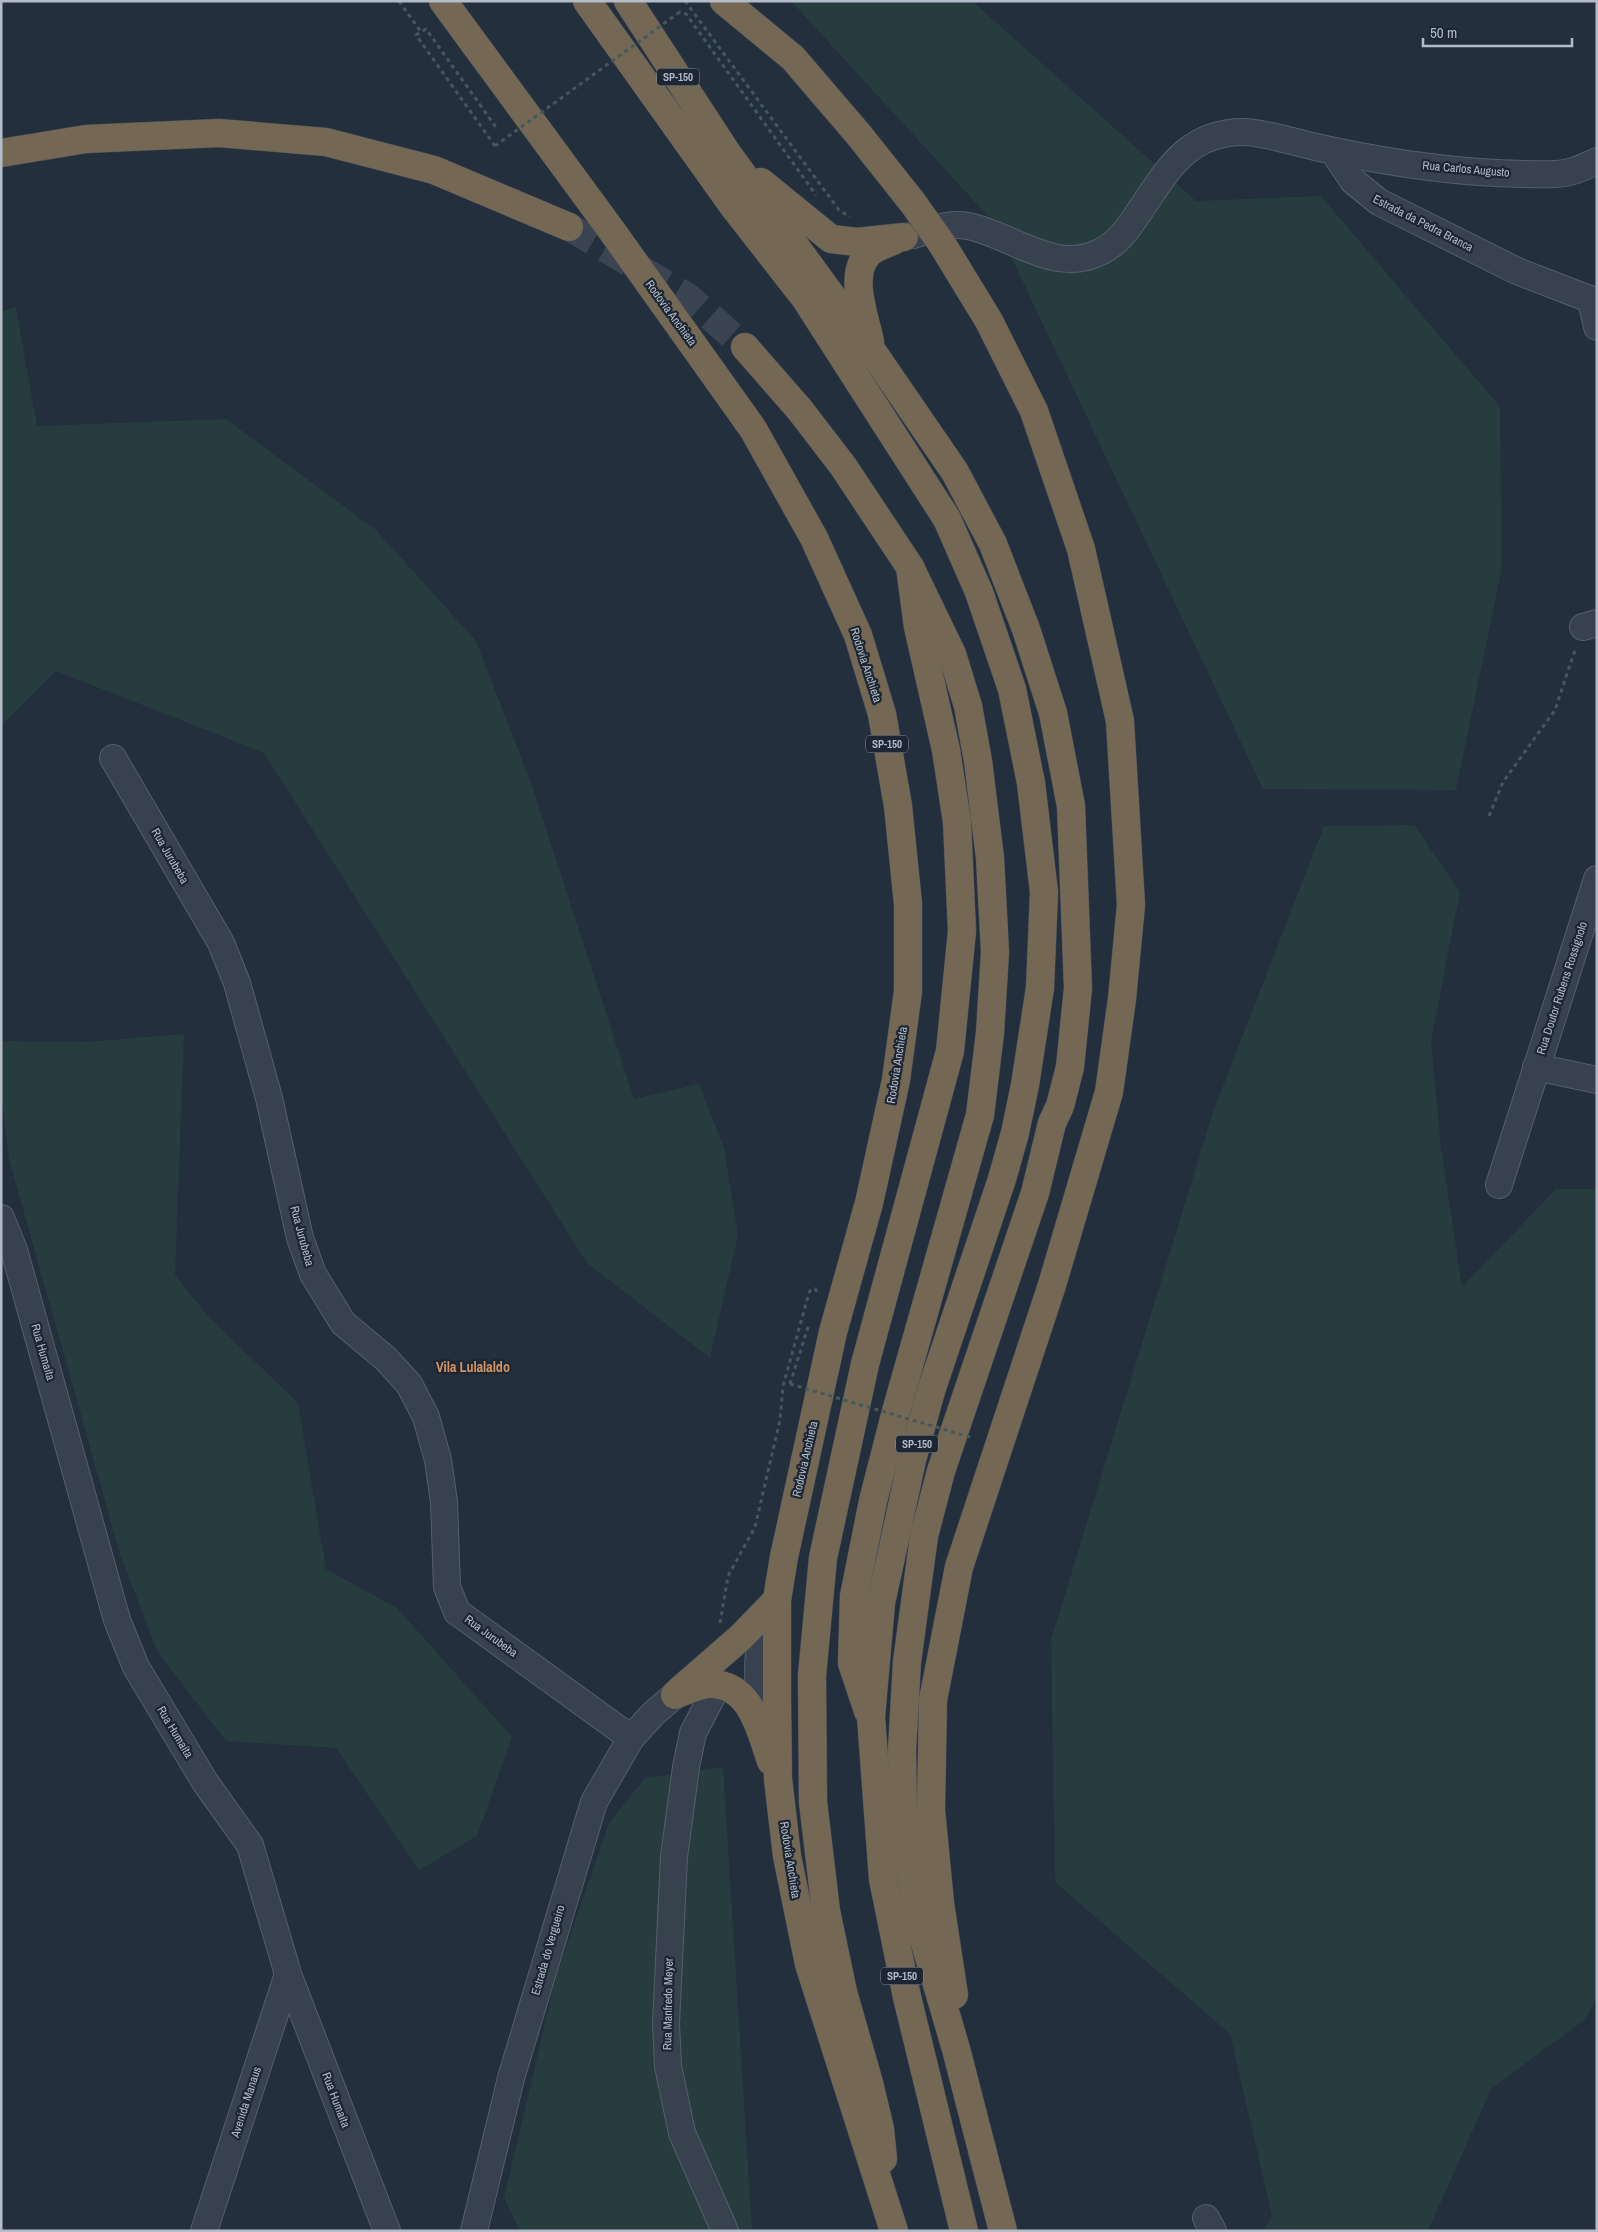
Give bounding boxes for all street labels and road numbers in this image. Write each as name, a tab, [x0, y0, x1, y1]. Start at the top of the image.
road number: SP-150	[657, 68, 699, 86]
street label: Rua Carlos Augusto	[1422, 157, 1510, 181]
street label: Estrada da Pedra Branca	[1370, 191, 1476, 255]
street label: Rodovia Anchieta	[642, 277, 701, 350]
street label: Rodovia Anchieta	[846, 626, 886, 705]
road number: SP-150	[866, 736, 908, 752]
street label: Rua Jurubeba	[148, 825, 193, 887]
street label: Rua Doutor Rubens Rossignolo	[1533, 919, 1591, 1057]
street label: Rodovia Anchieta	[883, 1025, 911, 1105]
street label: Rua Jurubeba	[286, 1204, 318, 1268]
street label: Rua Humaíta	[27, 1322, 59, 1383]
street label: Rodovia Anchieta	[788, 1419, 822, 1499]
road number: SP-150	[896, 1436, 938, 1452]
street label: Rua Jurubeba	[461, 1611, 521, 1661]
street label: Rua Humaíta	[153, 1703, 197, 1761]
street label: Rodovia Anchieta	[776, 1820, 804, 1900]
street label: Estrada do Vergueiro	[527, 1903, 569, 1997]
street label: Rua Manfredo Meyer	[659, 1957, 677, 2050]
road number: SP-150	[881, 1968, 923, 1984]
street label: Avenida Manaus	[227, 2064, 265, 2140]
street label: Rua Humaíta	[318, 2070, 354, 2130]

